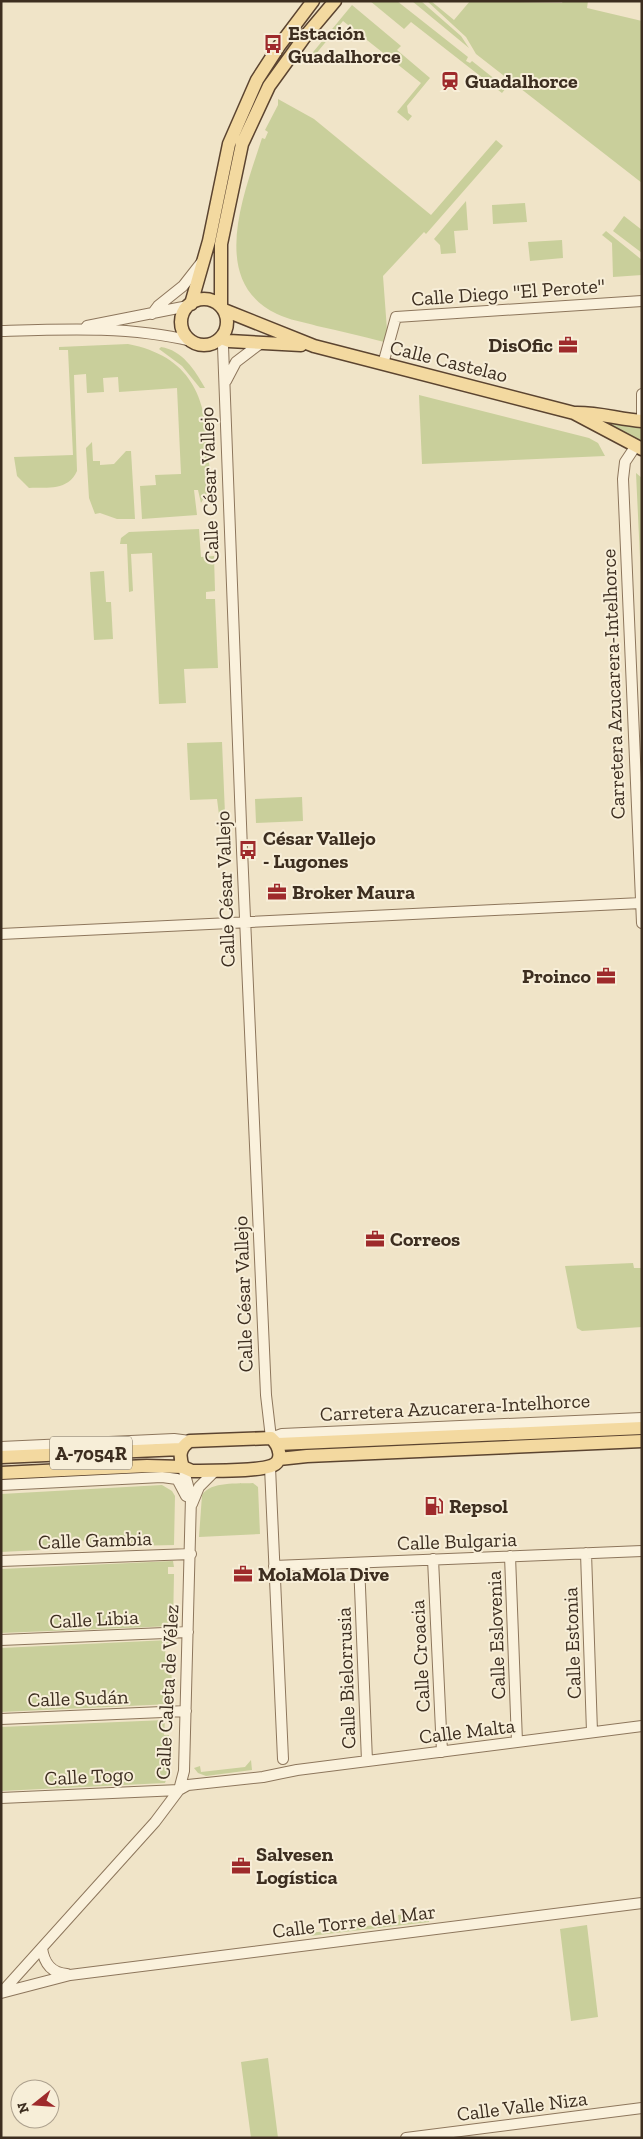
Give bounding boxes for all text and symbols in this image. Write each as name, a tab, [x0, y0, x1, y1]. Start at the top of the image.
place label: Estación Guadalhorce	[288, 21, 401, 68]
bus stop icon: Estación Guadalhorce	[262, 33, 284, 55]
place label: Guadalhorce	[465, 69, 578, 93]
station icon: Guadalhorce	[439, 70, 461, 92]
street label: Calle Diego "El Perote"	[410, 273, 606, 311]
place label: DisOfic	[488, 333, 554, 357]
office icon: DisOfic	[557, 334, 579, 356]
street label: Calle Castelao	[388, 335, 510, 387]
street label: Calle César Vallejo	[194, 406, 224, 564]
street label: Carretera Azucarera-Intelhorce	[596, 548, 630, 820]
street label: Calle César Vallejo	[210, 810, 240, 968]
place label: César Vallejo - Lugones	[263, 826, 376, 873]
bus stop icon: César Vallejo - Lugones	[237, 839, 259, 861]
place label: Broker Maura	[292, 880, 415, 904]
office icon: Broker Maura	[266, 881, 288, 903]
place label: Proinco	[522, 964, 592, 988]
office icon: Proinco	[595, 965, 617, 987]
street label: Calle César Vallejo	[228, 1215, 258, 1373]
place label: Correos	[390, 1227, 460, 1251]
office icon: Correos	[364, 1228, 386, 1250]
street label: Carretera Azucarera-Intelhorce	[319, 1388, 591, 1426]
road number: A-7054R	[50, 1436, 132, 1470]
place label: Repsol	[449, 1494, 508, 1518]
fuel station icon: Repsol	[423, 1495, 445, 1517]
street label: Calle Gambia	[38, 1526, 153, 1554]
street label: Calle Bulgaria	[397, 1527, 518, 1555]
place label: MolaMola Dive	[258, 1562, 389, 1586]
office icon: MolaMola Dive	[232, 1563, 254, 1585]
street label: Calle Eslovenia	[482, 1570, 510, 1700]
street label: Calle Estonia	[558, 1586, 586, 1699]
street label: Calle Croacia	[405, 1599, 435, 1713]
street label: Calle Caleta de Vélez	[150, 1604, 184, 1780]
street label: Calle Libia	[49, 1605, 140, 1633]
street label: Calle Bielorrusia	[332, 1606, 360, 1749]
street label: Calle Sudán	[27, 1684, 129, 1712]
street label: Calle Malta	[418, 1713, 517, 1749]
street label: Calle Togo	[44, 1762, 134, 1790]
place label: Salvesen Logística	[256, 1842, 338, 1889]
office icon: Salvesen Logística	[230, 1855, 252, 1877]
street label: Calle Torre del Mar	[271, 1899, 437, 1943]
north arrow	[10, 2079, 60, 2129]
street label: Calle Valle Niza	[455, 2086, 589, 2126]
text: N	[13, 2100, 33, 2115]

